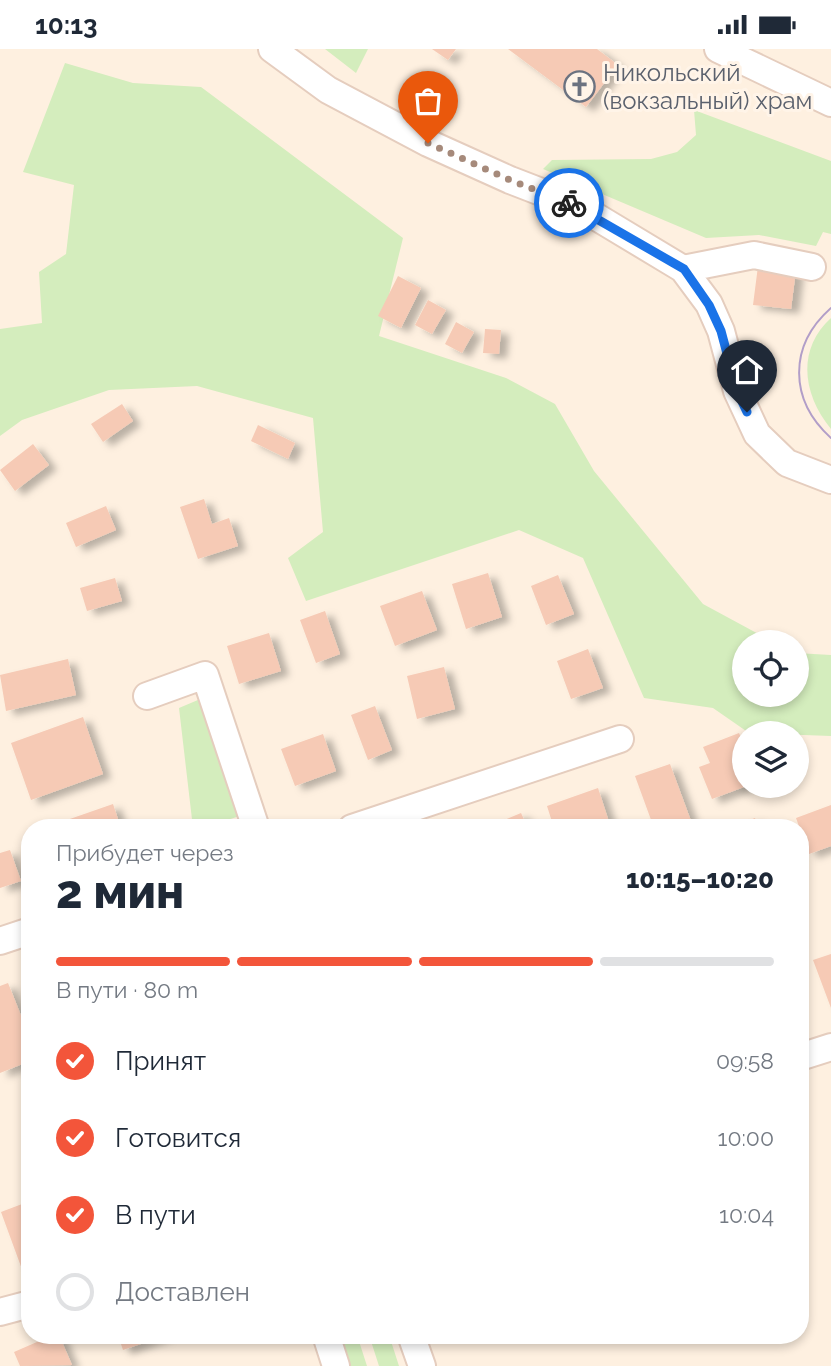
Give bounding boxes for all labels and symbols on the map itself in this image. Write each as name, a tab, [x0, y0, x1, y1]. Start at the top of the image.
place label: Никольский (вокзальный) храм	[603, 58, 812, 115]
church icon: Никольский (вокзальный) храм	[563, 69, 597, 103]
pin	[398, 71, 458, 143]
courier	[534, 168, 604, 238]
pin	[717, 340, 777, 412]

